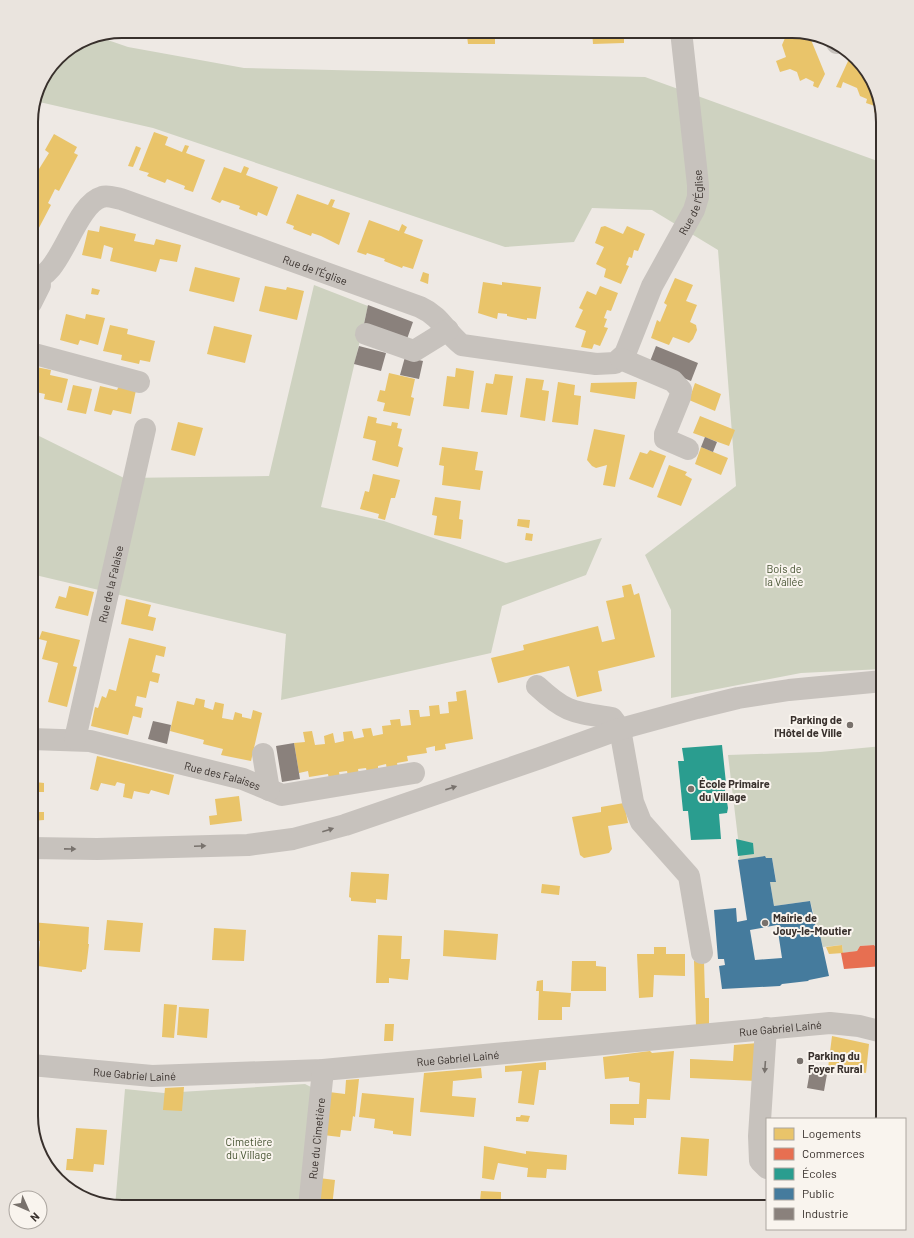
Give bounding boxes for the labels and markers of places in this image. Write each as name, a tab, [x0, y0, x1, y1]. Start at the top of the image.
place label: Parking de l'Hôtel de Ville	[774, 713, 842, 739]
marker: Parking de l'Hôtel de Ville	[845, 720, 855, 730]
place label: École Primaire du Village	[699, 777, 770, 803]
marker: École Primaire du Village	[686, 784, 696, 794]
place label: Mairie de Jouy-le-Moutier	[773, 911, 852, 937]
marker: Mairie de Jouy-le-Moutier	[760, 918, 770, 928]
place label: Parking du Foyer Rural	[808, 1049, 863, 1075]
marker: Parking du Foyer Rural	[795, 1056, 805, 1066]

